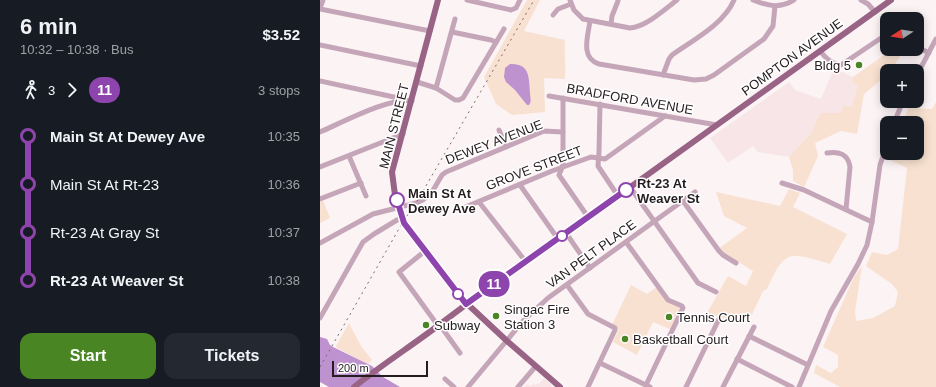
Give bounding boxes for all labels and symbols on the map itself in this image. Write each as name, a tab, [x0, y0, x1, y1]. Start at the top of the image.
north arrow	[880, 12, 924, 56]
street label: POMPTON AVENUE	[739, 15, 846, 99]
place label: Bldg 5	[814, 58, 851, 73]
marker: Bldg 5	[854, 60, 864, 70]
street label: BRADFORD AVENUE	[566, 80, 695, 118]
street label: MAIN STREET	[376, 82, 412, 170]
street label: DEWEY AVENUE	[443, 116, 545, 167]
street label: GROVE STREET	[484, 143, 584, 193]
place label: Rt-23 At Weaver St	[637, 176, 700, 206]
marker: Rt-23 At Weaver St	[618, 182, 634, 198]
place label: Main St At Dewey Ave	[408, 186, 476, 216]
marker: Main St At Dewey Ave	[389, 192, 405, 208]
street label: VAN PELT PLACE	[543, 216, 639, 291]
unlabelled marker	[556, 230, 568, 242]
line badge: 11	[476, 271, 512, 297]
unlabelled marker	[452, 288, 464, 300]
place label: Singac Fire Station 3	[504, 302, 570, 332]
place label: Tennis Court	[677, 310, 750, 325]
marker: Singac Fire Station 3	[491, 311, 501, 321]
marker: Tennis Court	[664, 312, 674, 322]
place label: Subway	[434, 318, 481, 333]
marker: Subway	[421, 320, 431, 330]
place label: Basketball Court	[633, 332, 729, 347]
marker: Basketball Court	[620, 334, 630, 344]
scale bar	[332, 359, 428, 378]

